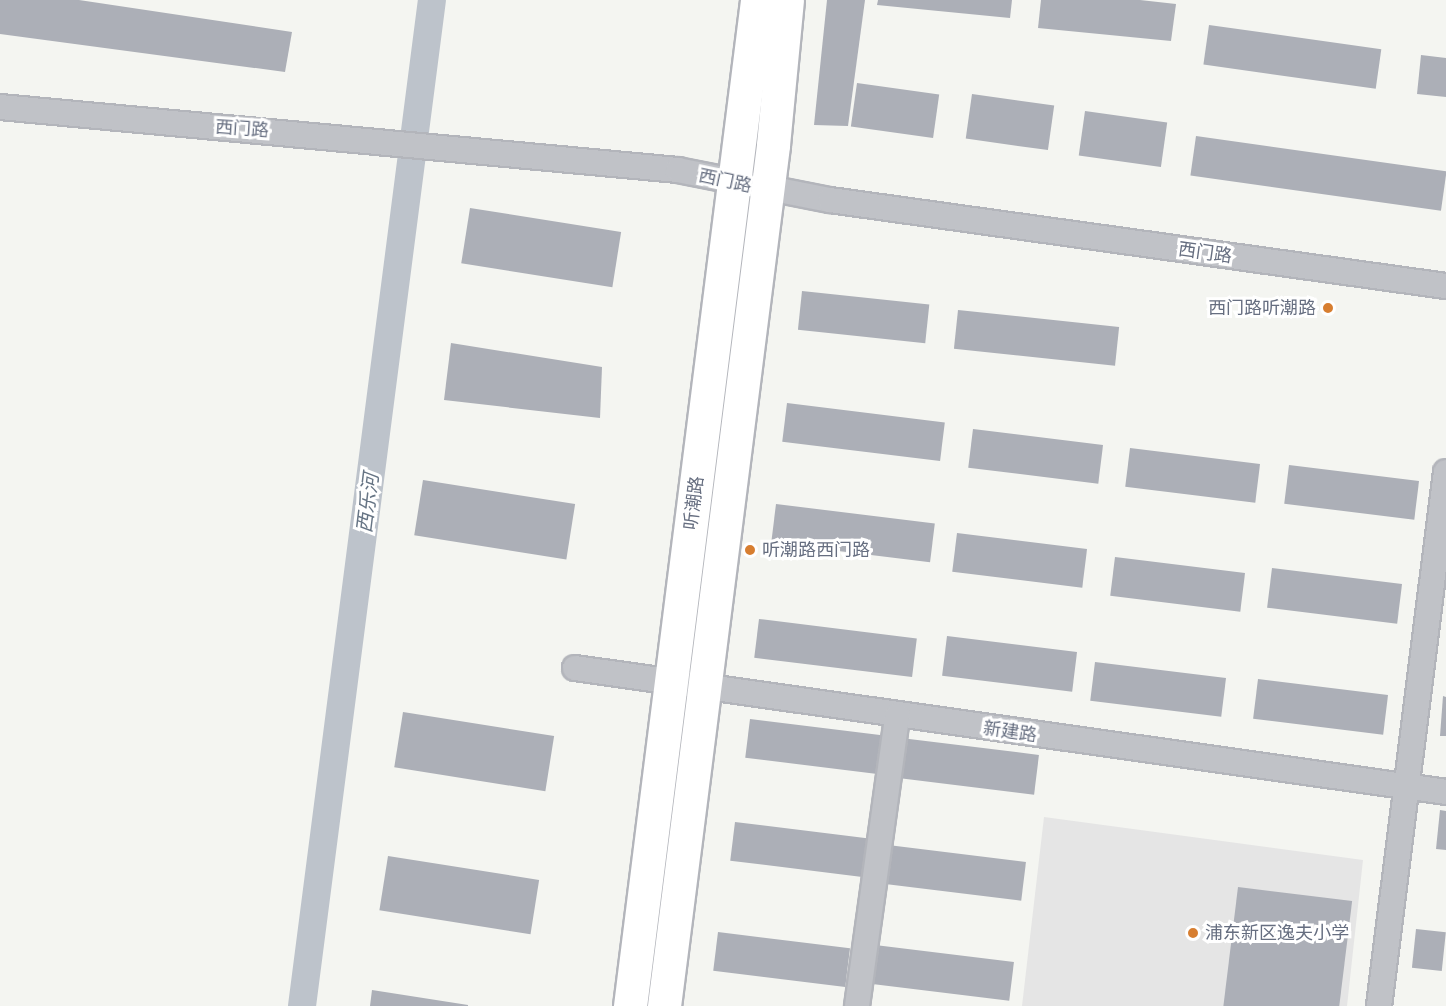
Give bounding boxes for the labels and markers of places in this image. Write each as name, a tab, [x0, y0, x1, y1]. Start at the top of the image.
place label: 西门路听潮路	[1208, 297, 1316, 319]
marker: 西门路听潮路	[1321, 301, 1335, 315]
place label: 听潮路西门路	[762, 539, 870, 561]
marker: 听潮路西门路	[743, 543, 757, 557]
place label: 浦东新区逸夫小学	[1205, 922, 1349, 944]
marker: 浦东新区逸夫小学	[1186, 926, 1200, 940]

